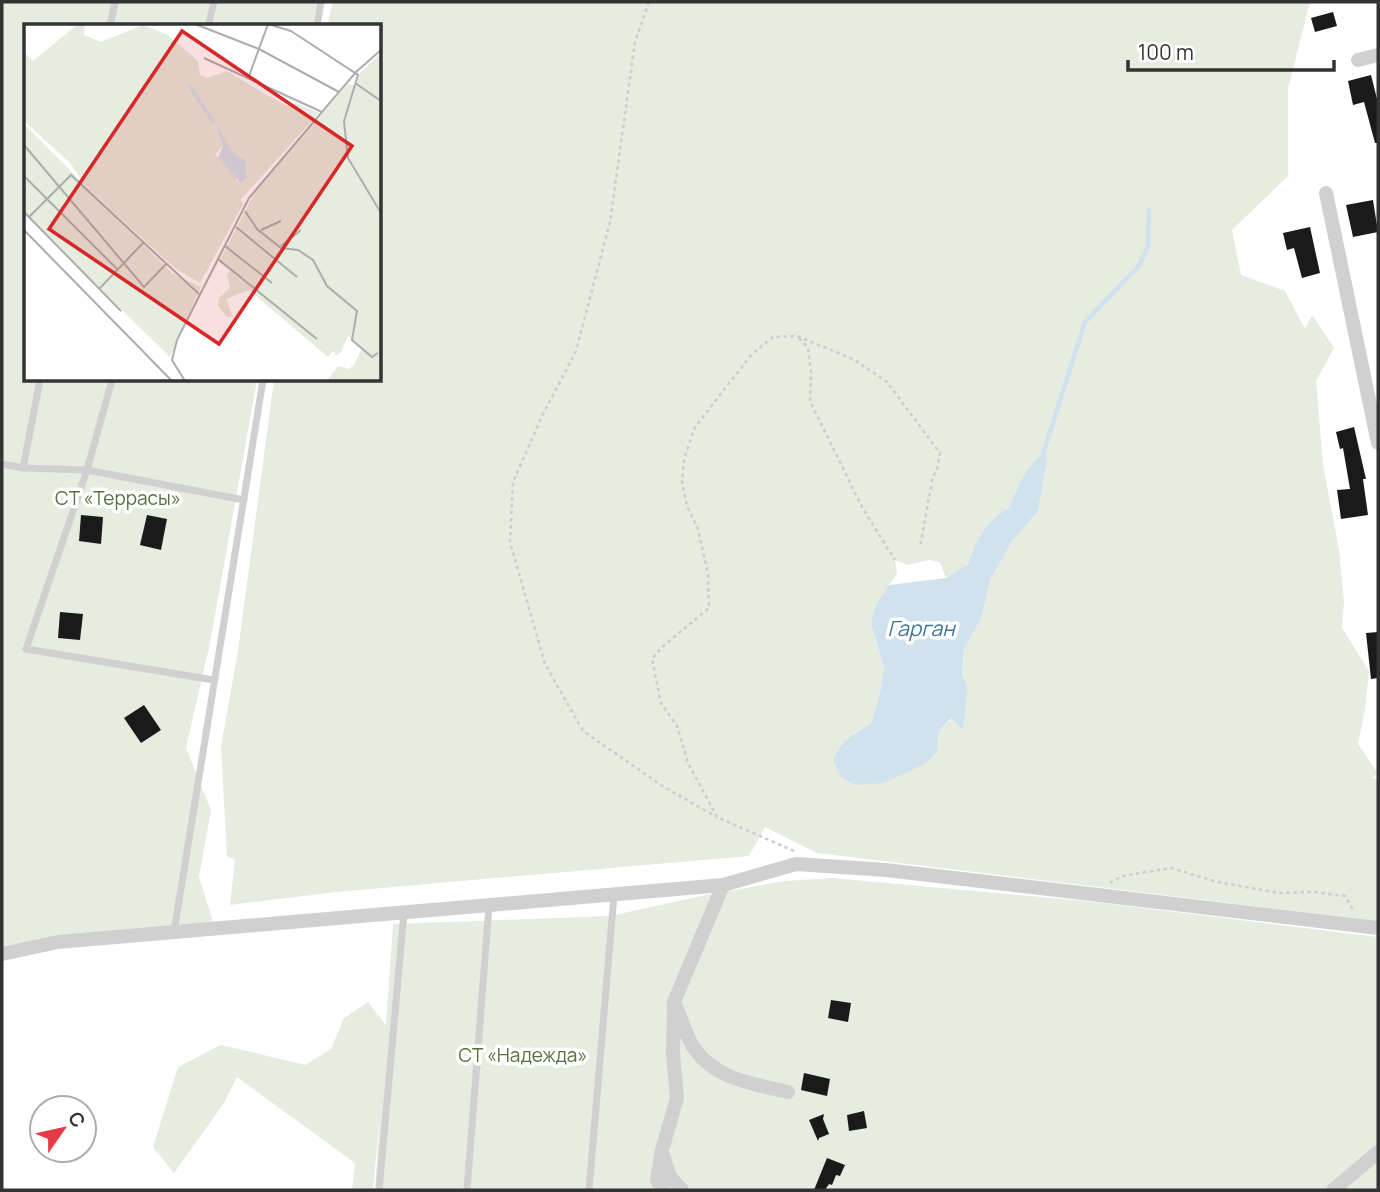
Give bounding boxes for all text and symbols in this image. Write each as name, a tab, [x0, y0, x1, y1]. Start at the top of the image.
inset map	[24, 24, 382, 382]
scale bar	[1128, 28, 1334, 72]
text: 100 m	[1138, 38, 1194, 66]
park label: СТ «Террасы»	[55, 485, 181, 511]
water label: Гарган	[887, 614, 956, 642]
park label: СТ «Надежда»	[459, 1042, 587, 1068]
north arrow	[28, 1094, 98, 1164]
text: С	[62, 1106, 92, 1133]

